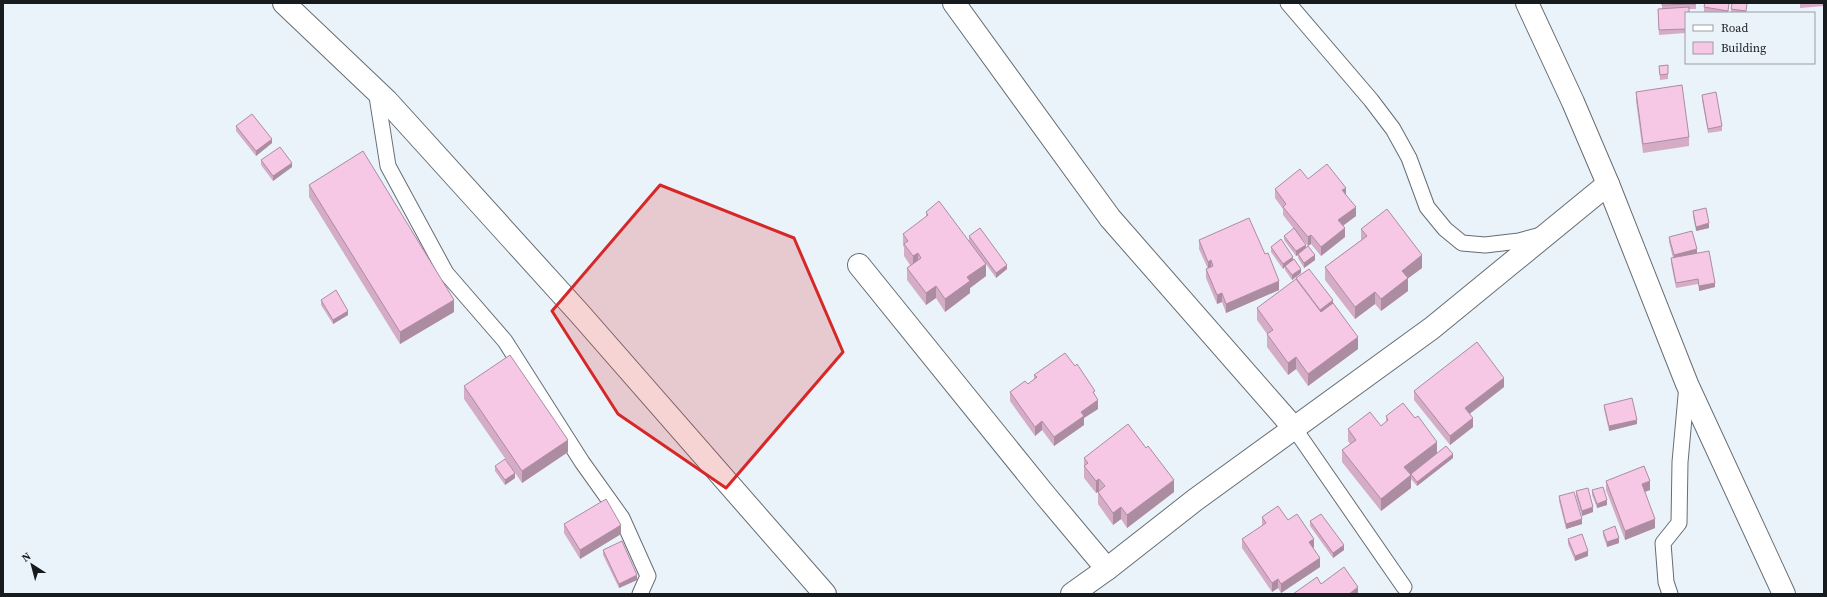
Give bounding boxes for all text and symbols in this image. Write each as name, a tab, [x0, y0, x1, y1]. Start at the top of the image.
legend	[1685, 12, 1815, 64]
text: Road	[1721, 20, 1748, 36]
text: Building	[1721, 40, 1766, 56]
north arrow	[12, 545, 52, 585]
text: N	[19, 549, 34, 566]

